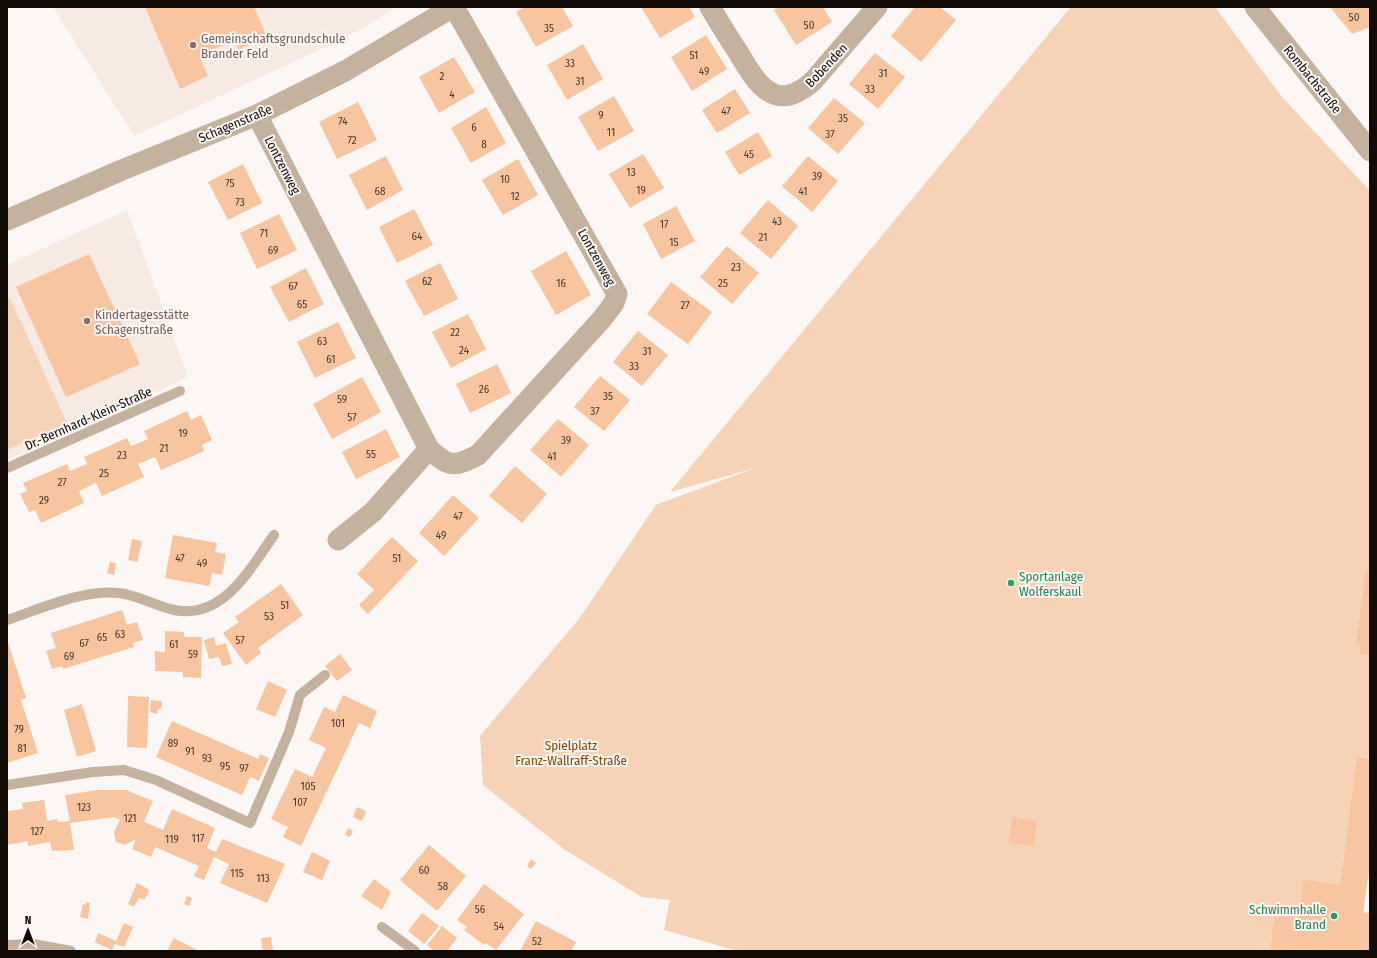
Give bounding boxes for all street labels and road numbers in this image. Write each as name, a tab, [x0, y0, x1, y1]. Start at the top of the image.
street label: Bobenden	[802, 40, 850, 90]
street label: Rombachstraße	[1281, 42, 1345, 116]
street label: Schagenstraße	[196, 101, 274, 146]
street label: Lontzenweg	[262, 134, 304, 197]
street label: Lontzenweg	[575, 226, 619, 289]
street label: Dr.-Bernhard-Klein-Straße	[22, 384, 154, 453]

